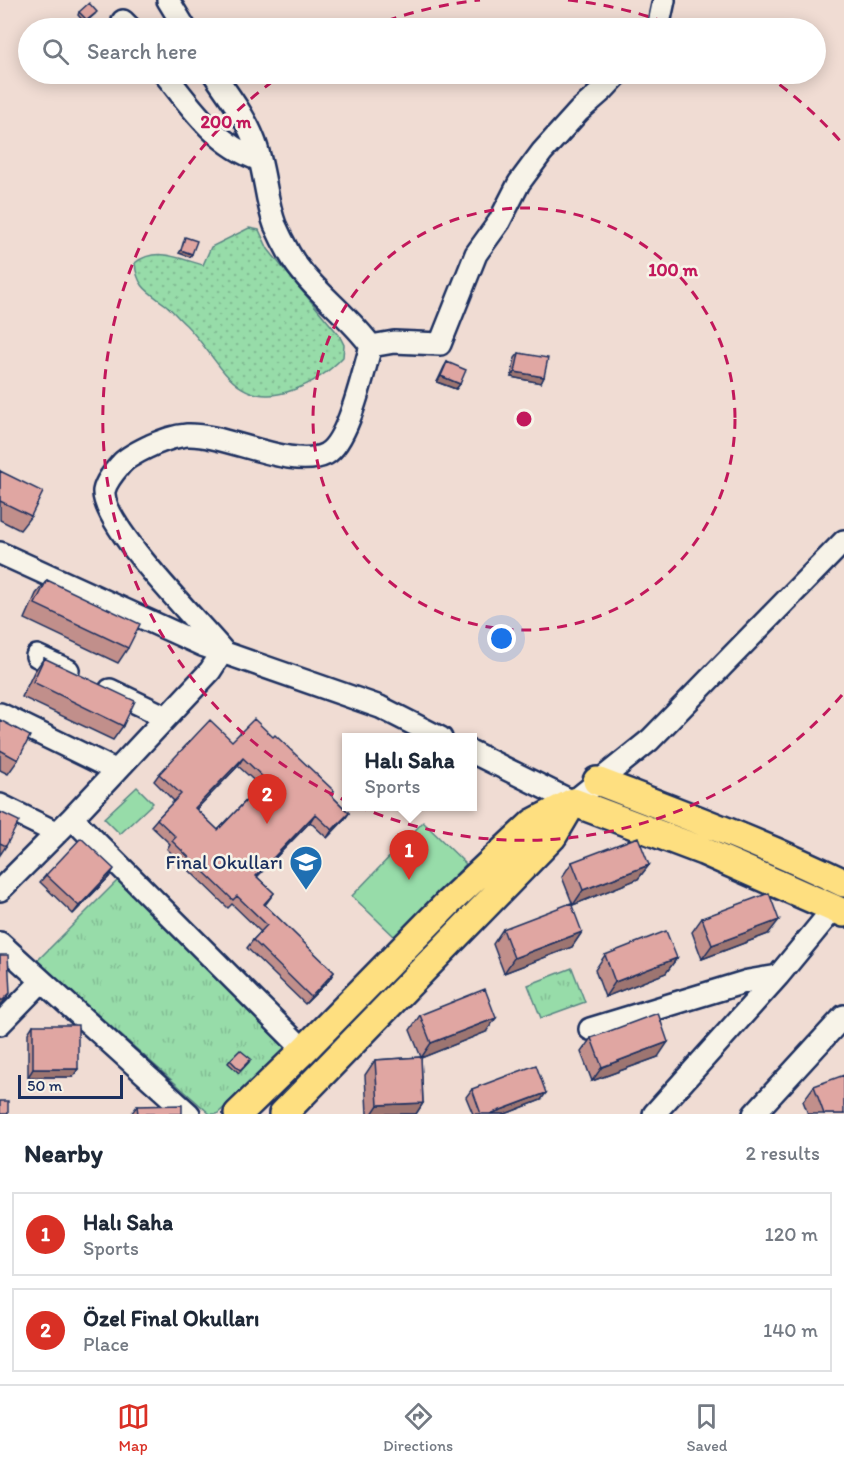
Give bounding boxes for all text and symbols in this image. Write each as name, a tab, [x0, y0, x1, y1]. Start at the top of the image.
search box	[18, 18, 826, 84]
icon: search	[39, 35, 72, 68]
text: Search here	[87, 38, 197, 65]
text: 200 m	[201, 111, 252, 133]
text: 100 m	[648, 259, 699, 281]
centre of rings	[514, 409, 534, 429]
your location	[487, 624, 516, 653]
popup	[342, 733, 477, 811]
text: Halı Saha	[365, 747, 454, 774]
pin: 2	[248, 774, 286, 824]
text: Sports	[365, 774, 421, 798]
pin: 1	[390, 830, 428, 880]
school or university icon: Final Okulları	[288, 844, 324, 891]
place label: Final Okulları	[166, 850, 283, 874]
scale bar	[18, 1072, 123, 1100]
text: 50 m	[27, 1076, 62, 1095]
text: Nearby	[24, 1137, 103, 1169]
text: 2 results	[746, 1141, 820, 1165]
text: Halı Saha	[83, 1209, 173, 1236]
text: 1	[41, 1222, 50, 1246]
text: 120 m	[765, 1222, 818, 1246]
text: Sports	[83, 1236, 139, 1260]
text: Özel Final Okulları	[83, 1305, 259, 1332]
text: 2	[40, 1318, 51, 1342]
text: 140 m	[763, 1318, 818, 1342]
text: Place	[83, 1332, 129, 1356]
tab: Map	[117, 1400, 150, 1455]
tab: Directions	[383, 1400, 453, 1455]
tab: Saved	[687, 1400, 727, 1455]

